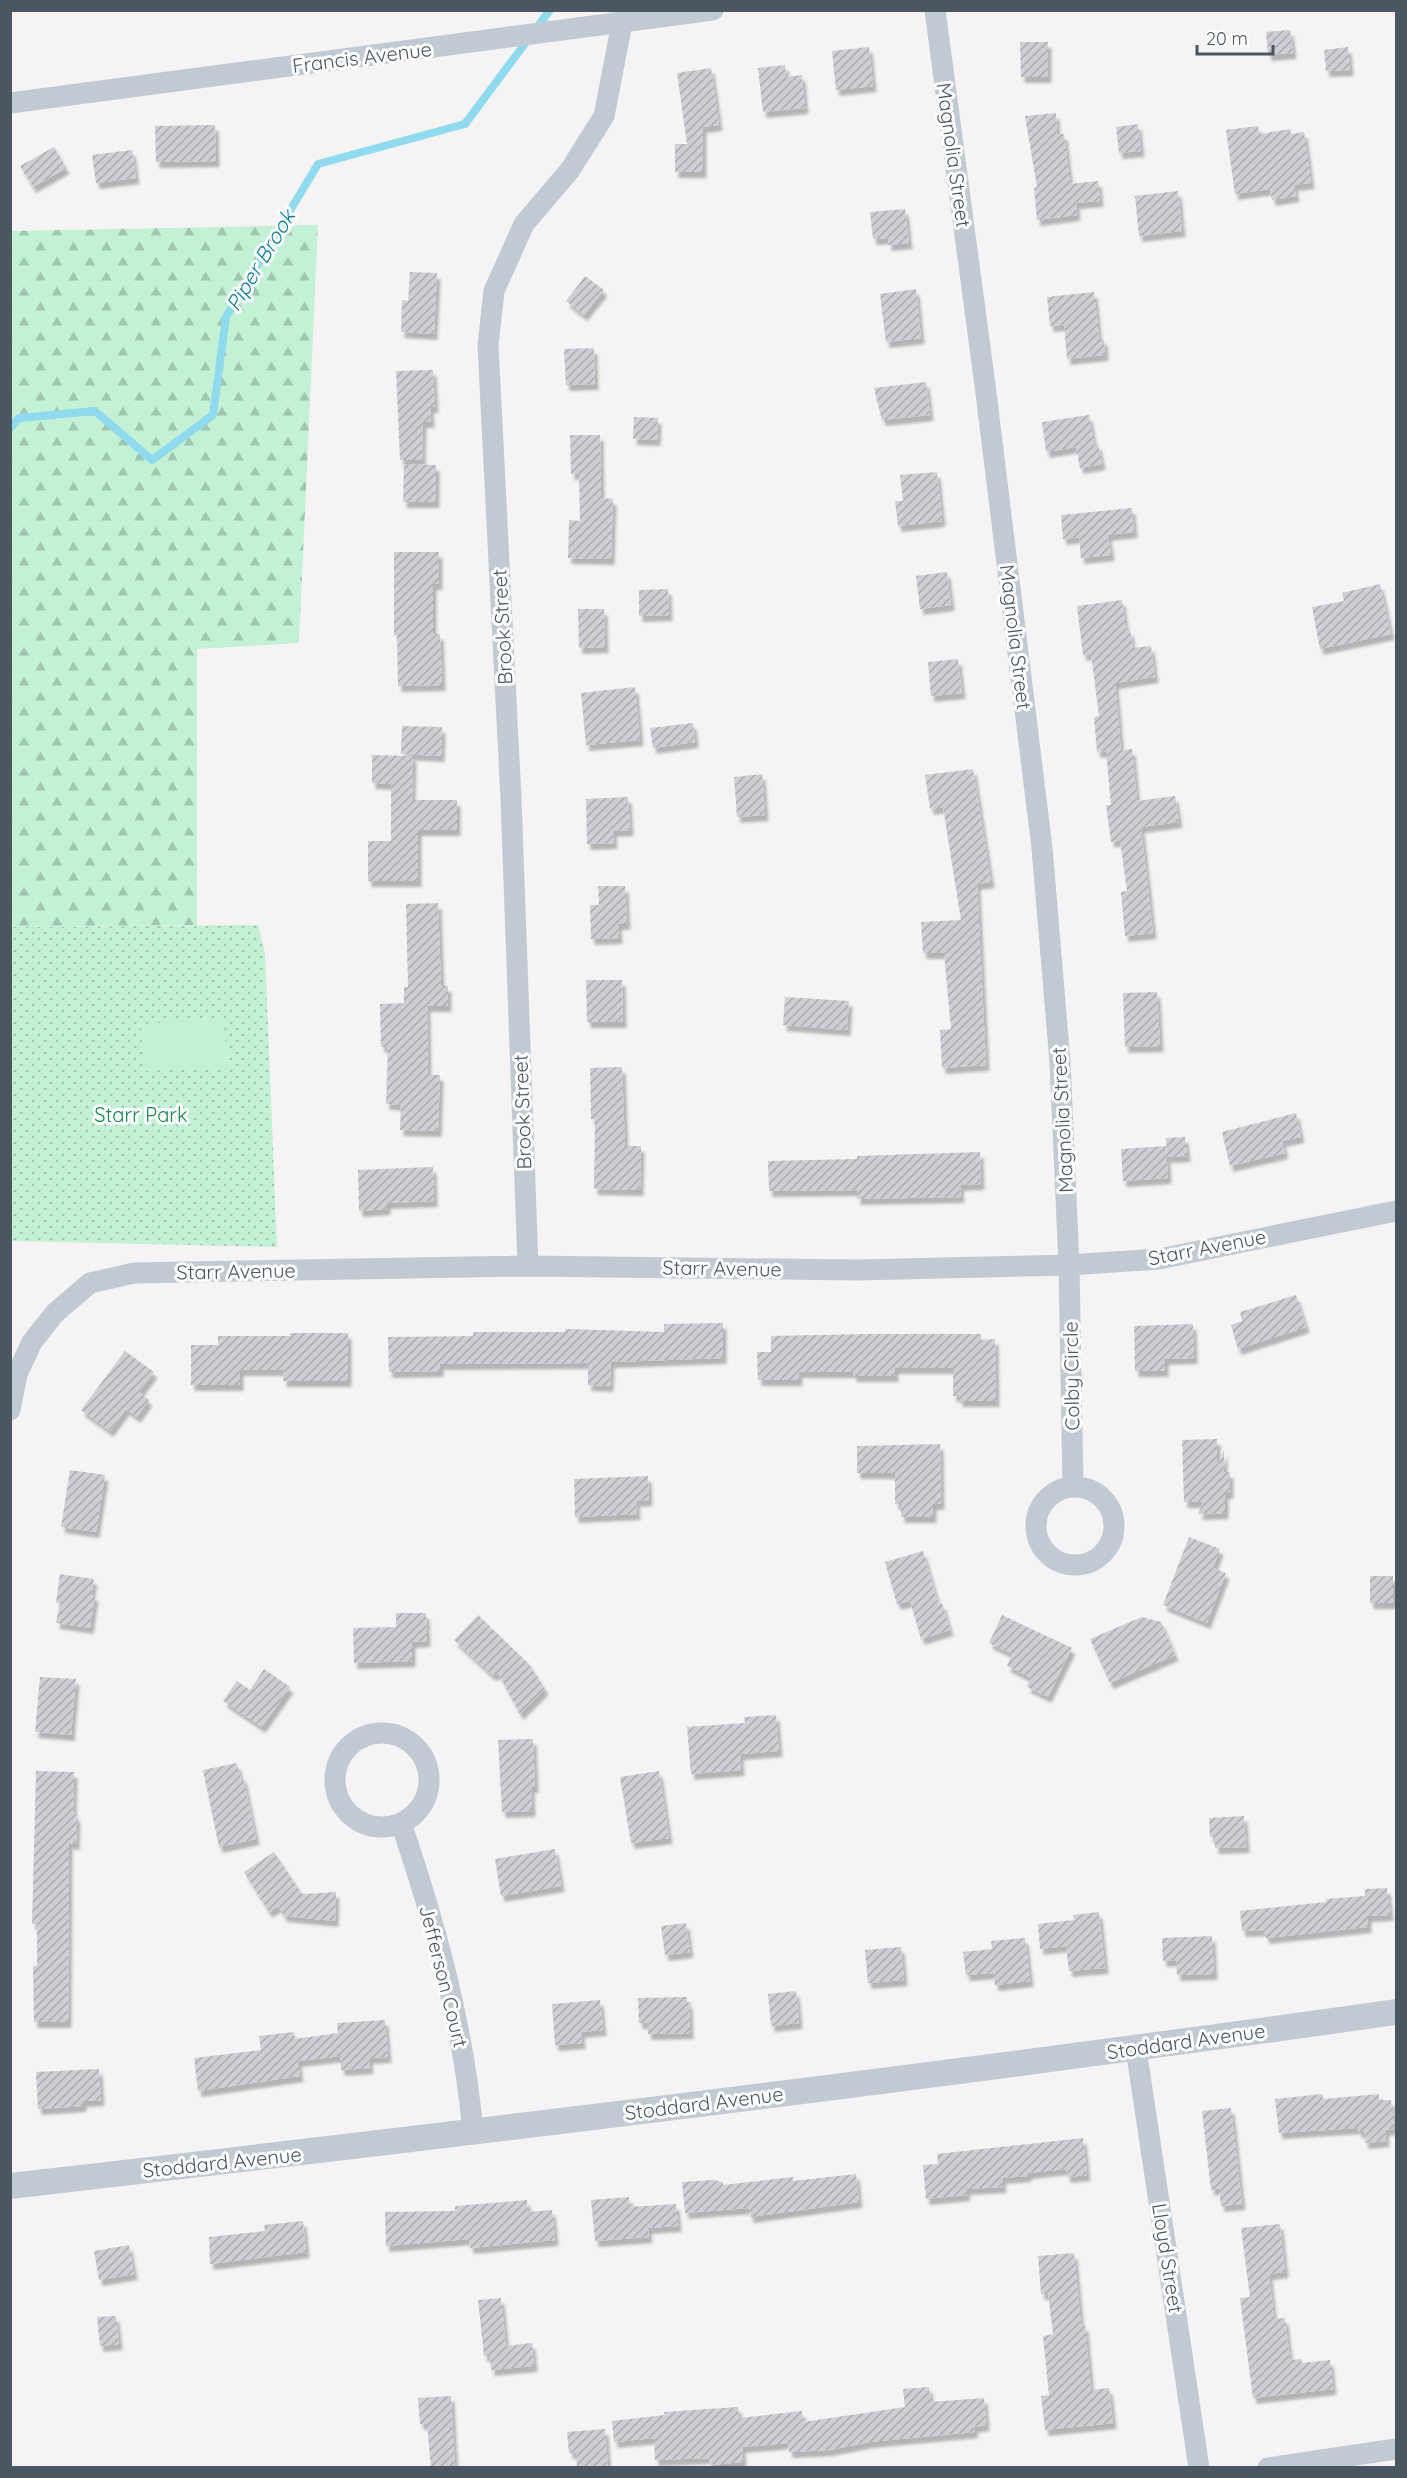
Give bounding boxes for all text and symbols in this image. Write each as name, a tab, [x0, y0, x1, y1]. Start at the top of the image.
scale bar	[1197, 18, 1274, 56]
text: 20 m	[1206, 27, 1248, 50]
street label: Francis Avenue	[291, 36, 433, 78]
street label: Magnolia Street	[931, 81, 977, 229]
water label: Piper Brook	[220, 203, 301, 315]
street label: Magnolia Street	[995, 563, 1037, 711]
street label: Brook Street	[486, 569, 517, 685]
street label: Magnolia Street	[1046, 1046, 1078, 1194]
street label: Brook Street	[507, 1054, 537, 1170]
park label: Starr Park	[94, 1102, 188, 1127]
street label: Starr Avenue	[1146, 1223, 1268, 1271]
street label: Starr Avenue	[662, 1254, 782, 1282]
street label: Starr Avenue	[176, 1257, 296, 1285]
street label: Colby Circle	[1058, 1321, 1084, 1431]
street label: Jefferson Court	[414, 1902, 474, 2050]
street label: Stoddard Avenue	[1105, 2018, 1267, 2064]
street label: Stoddard Avenue	[623, 2081, 785, 2125]
street label: Stoddard Avenue	[141, 2141, 303, 2183]
street label: Lloyd Street	[1147, 2201, 1189, 2315]

